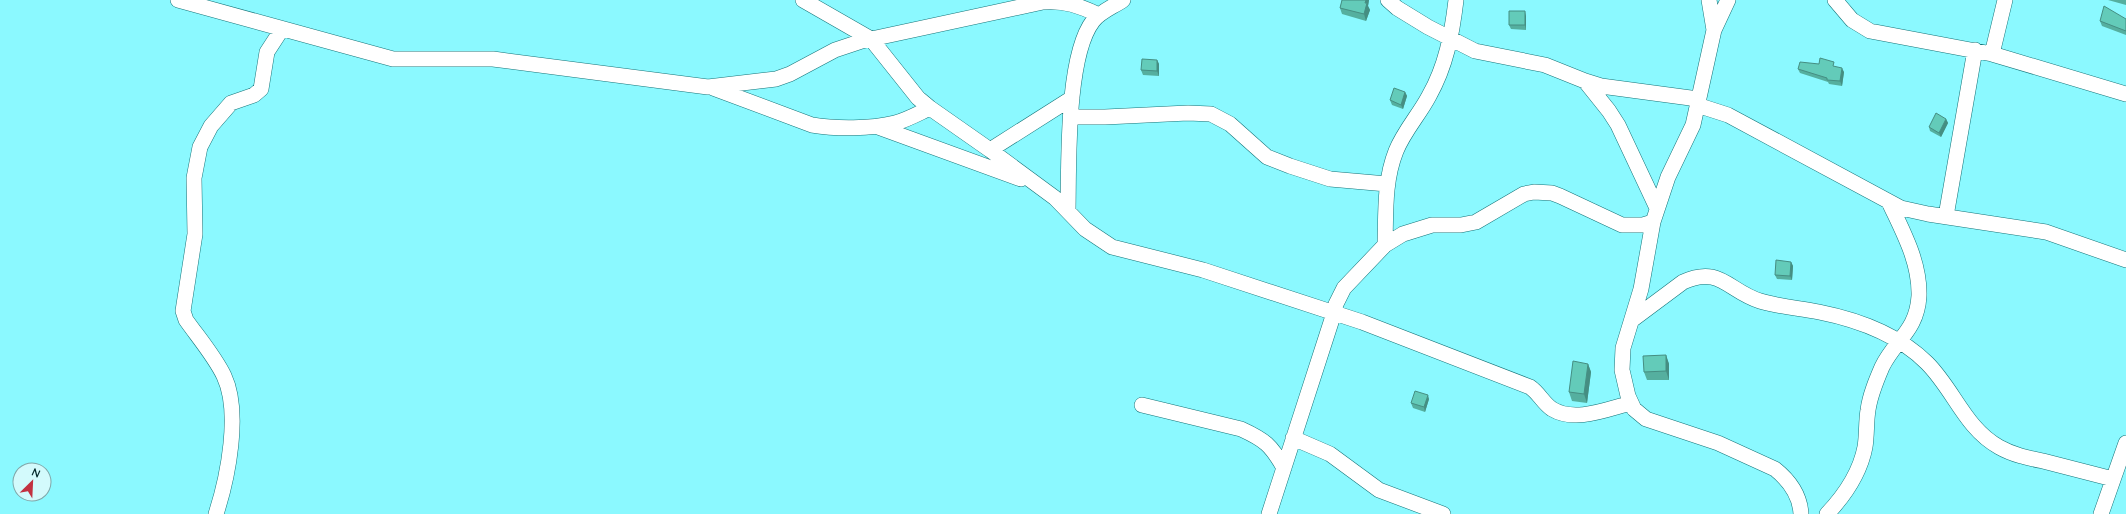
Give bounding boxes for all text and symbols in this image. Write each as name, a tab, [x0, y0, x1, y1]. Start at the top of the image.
north arrow	[12, 462, 52, 502]
text: N	[30, 465, 43, 481]

